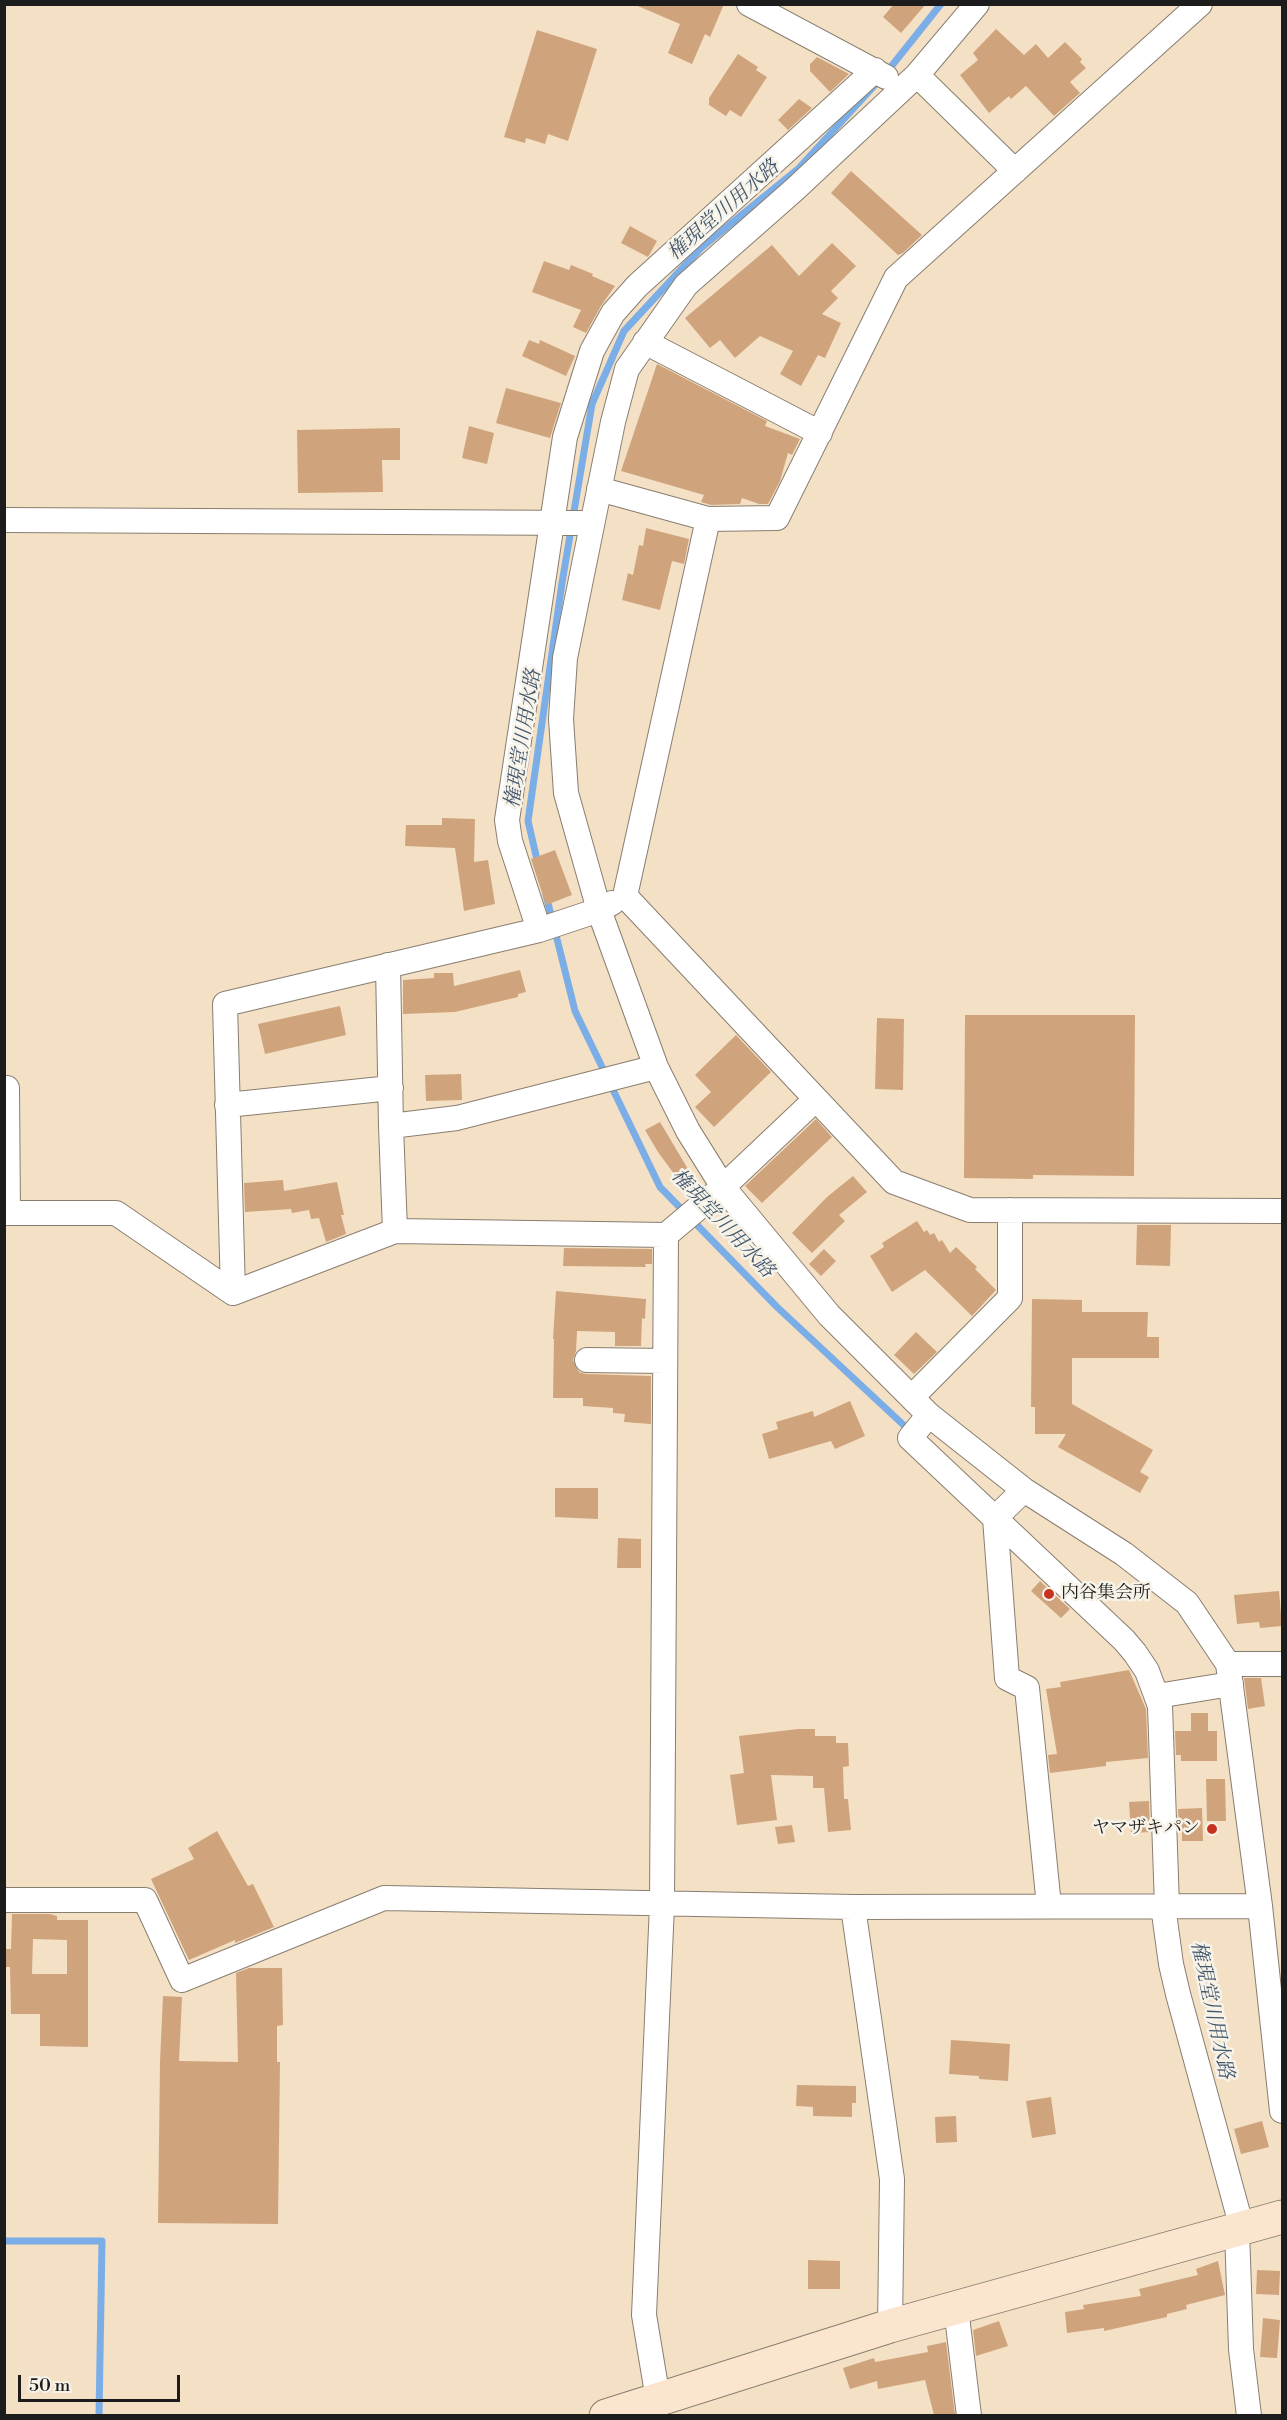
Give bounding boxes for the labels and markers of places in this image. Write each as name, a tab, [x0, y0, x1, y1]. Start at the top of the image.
place label: 内谷集会所	[1061, 1583, 1151, 1605]
marker: 内谷集会所	[1042, 1587, 1056, 1601]
place label: ヤマザキパン	[1092, 1818, 1200, 1840]
marker: ヤマザキパン	[1205, 1822, 1219, 1836]

